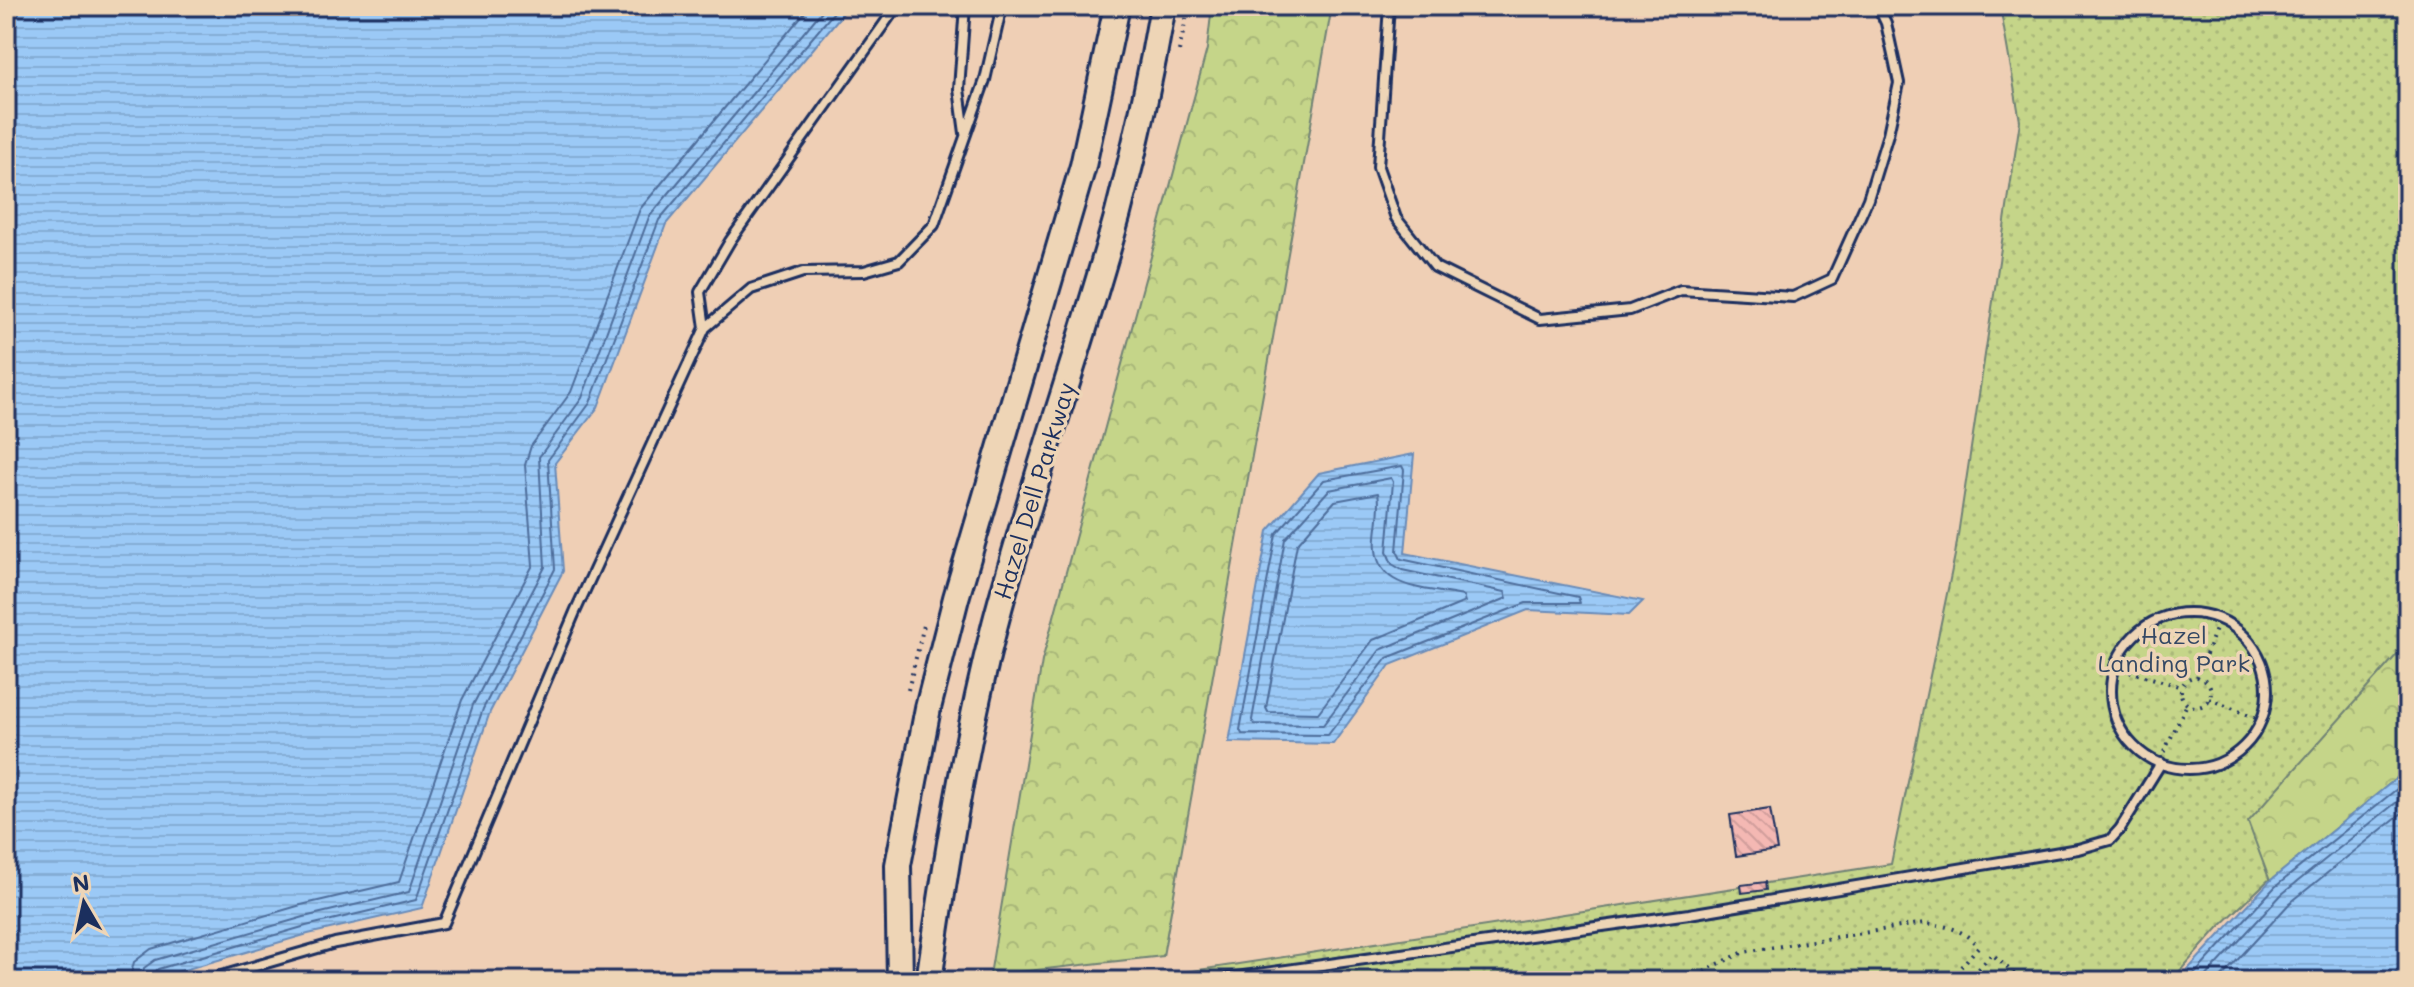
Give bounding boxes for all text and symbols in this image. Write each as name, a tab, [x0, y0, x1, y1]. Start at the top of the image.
street label: Hazel Dell Parkway	[986, 378, 1081, 603]
park label: Hazel Landing Park	[2098, 619, 2250, 678]
north arrow	[44, 863, 124, 943]
text: N	[70, 867, 91, 898]

